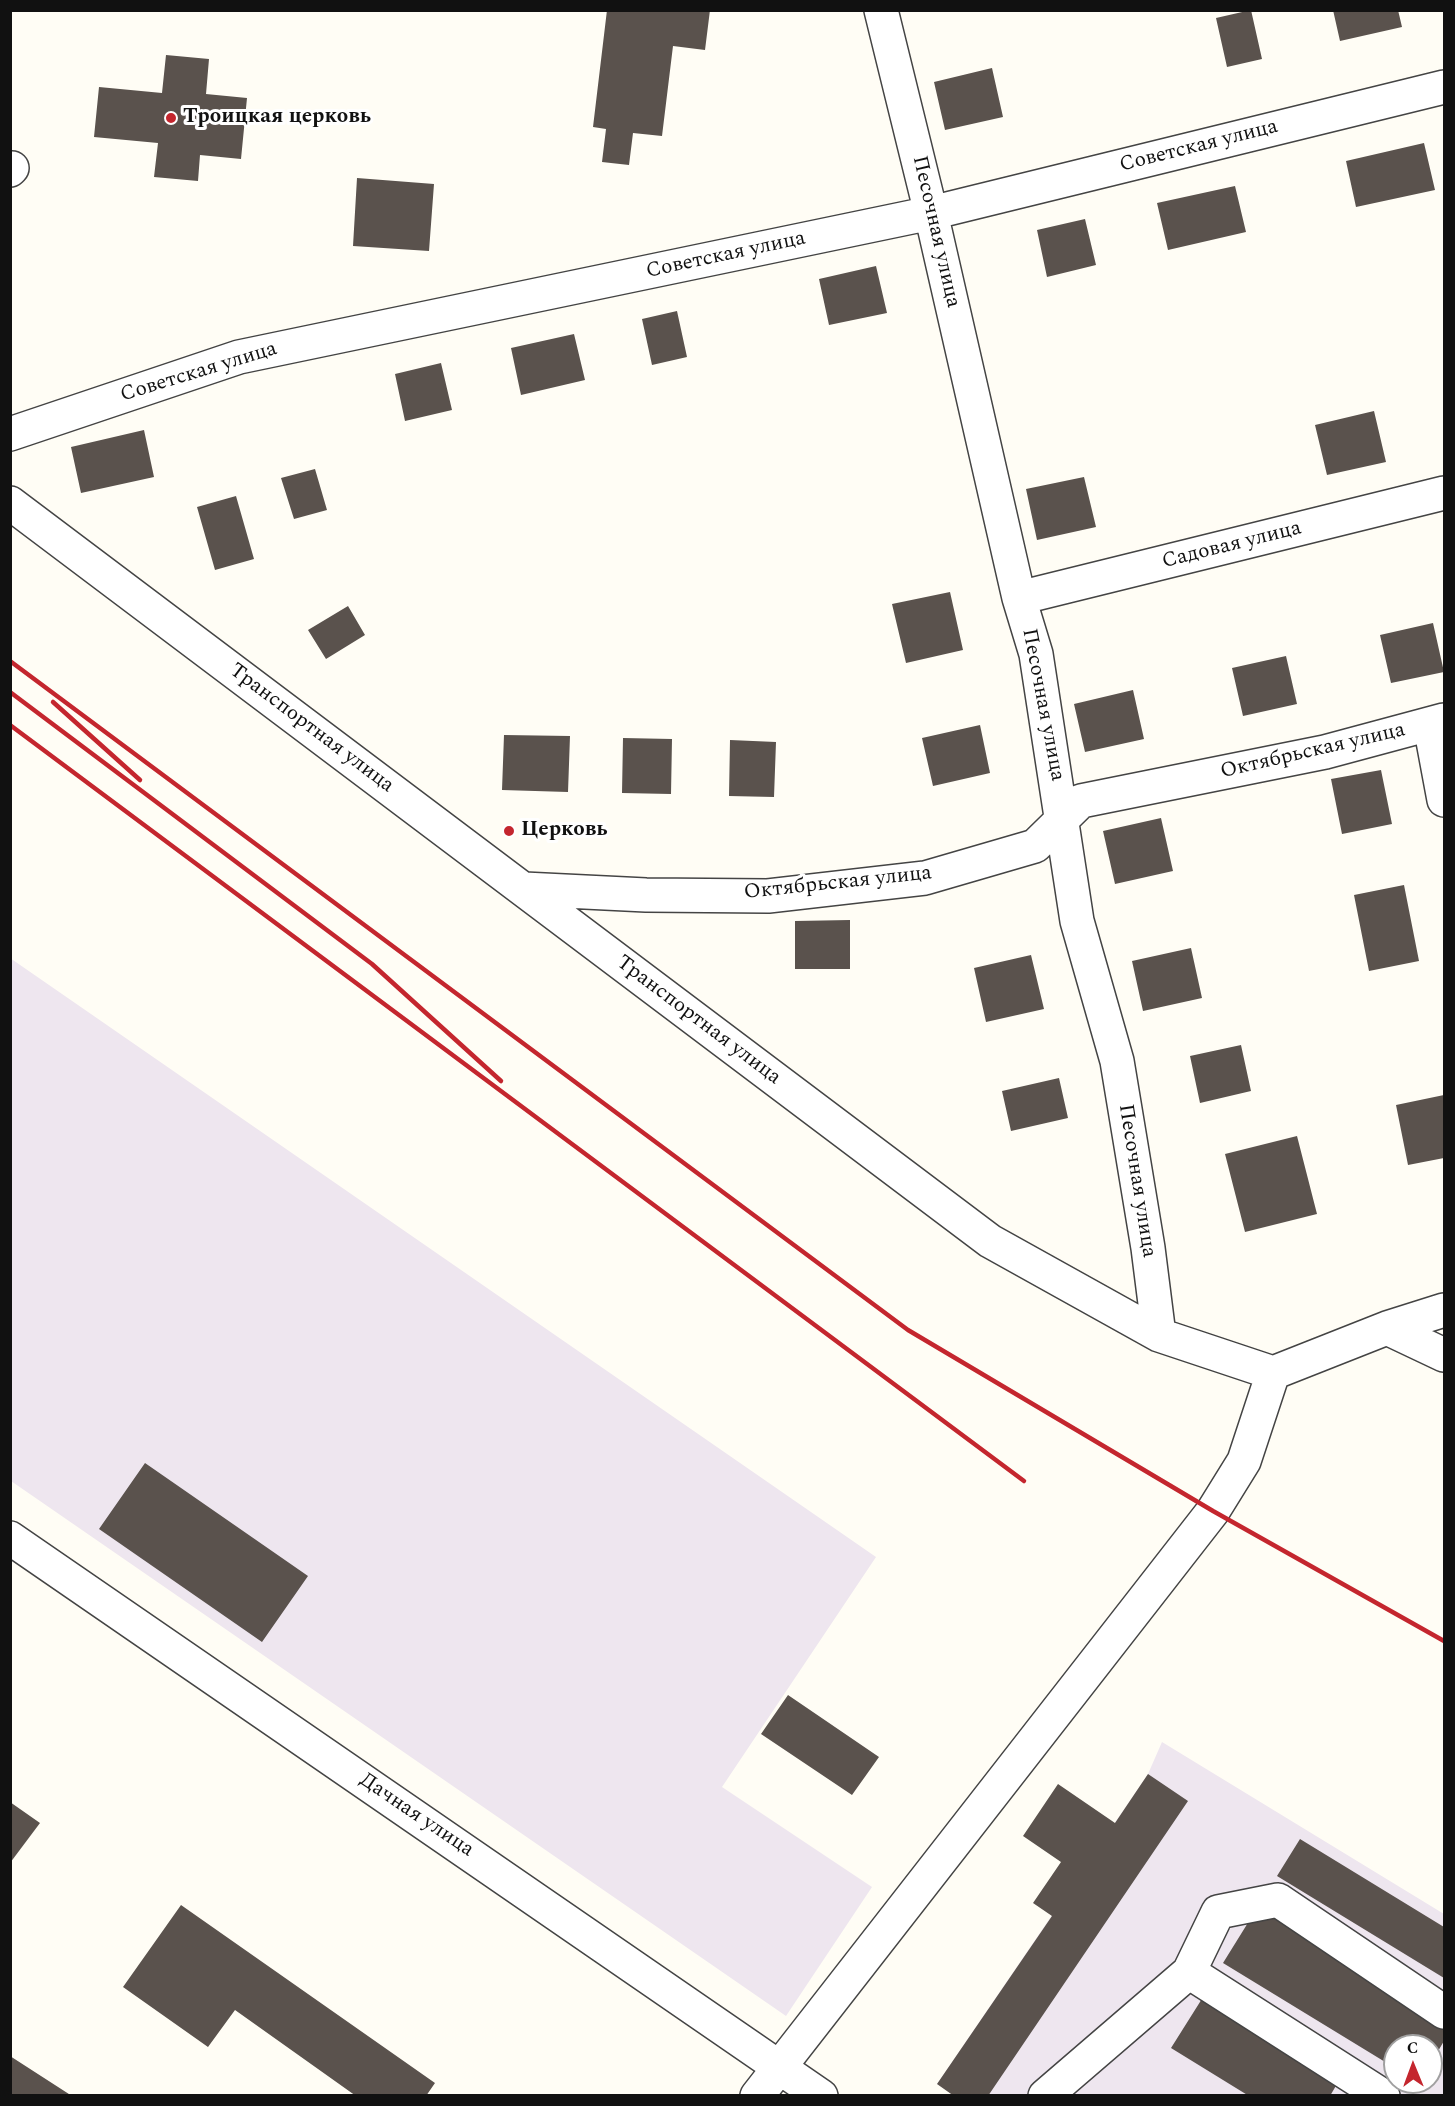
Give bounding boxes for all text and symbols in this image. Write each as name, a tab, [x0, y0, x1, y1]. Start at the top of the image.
place label: Троицкая церковь	[183, 105, 371, 131]
marker: Троицкая церковь	[164, 111, 178, 125]
street label: Советская улица	[1117, 115, 1281, 179]
street label: Песочная улица	[905, 154, 965, 310]
street label: Советская улица	[644, 227, 808, 285]
street label: Советская улица	[118, 337, 280, 409]
street label: Садовая улица	[1160, 517, 1304, 575]
street label: Песочная улица	[1015, 626, 1069, 784]
street label: Транспортная улица	[224, 659, 398, 799]
street label: Октябрьская улица	[1218, 718, 1408, 786]
place label: Церковь	[521, 818, 607, 844]
marker: Церковь	[502, 824, 516, 838]
street label: Октябрьская улица	[743, 862, 933, 906]
street label: Транспортная улица	[611, 951, 785, 1091]
street label: Песочная улица	[1111, 1102, 1161, 1260]
street label: Дачная улица	[354, 1768, 478, 1864]
north arrow	[1383, 2034, 1443, 2094]
text: С	[1407, 2036, 1419, 2060]

